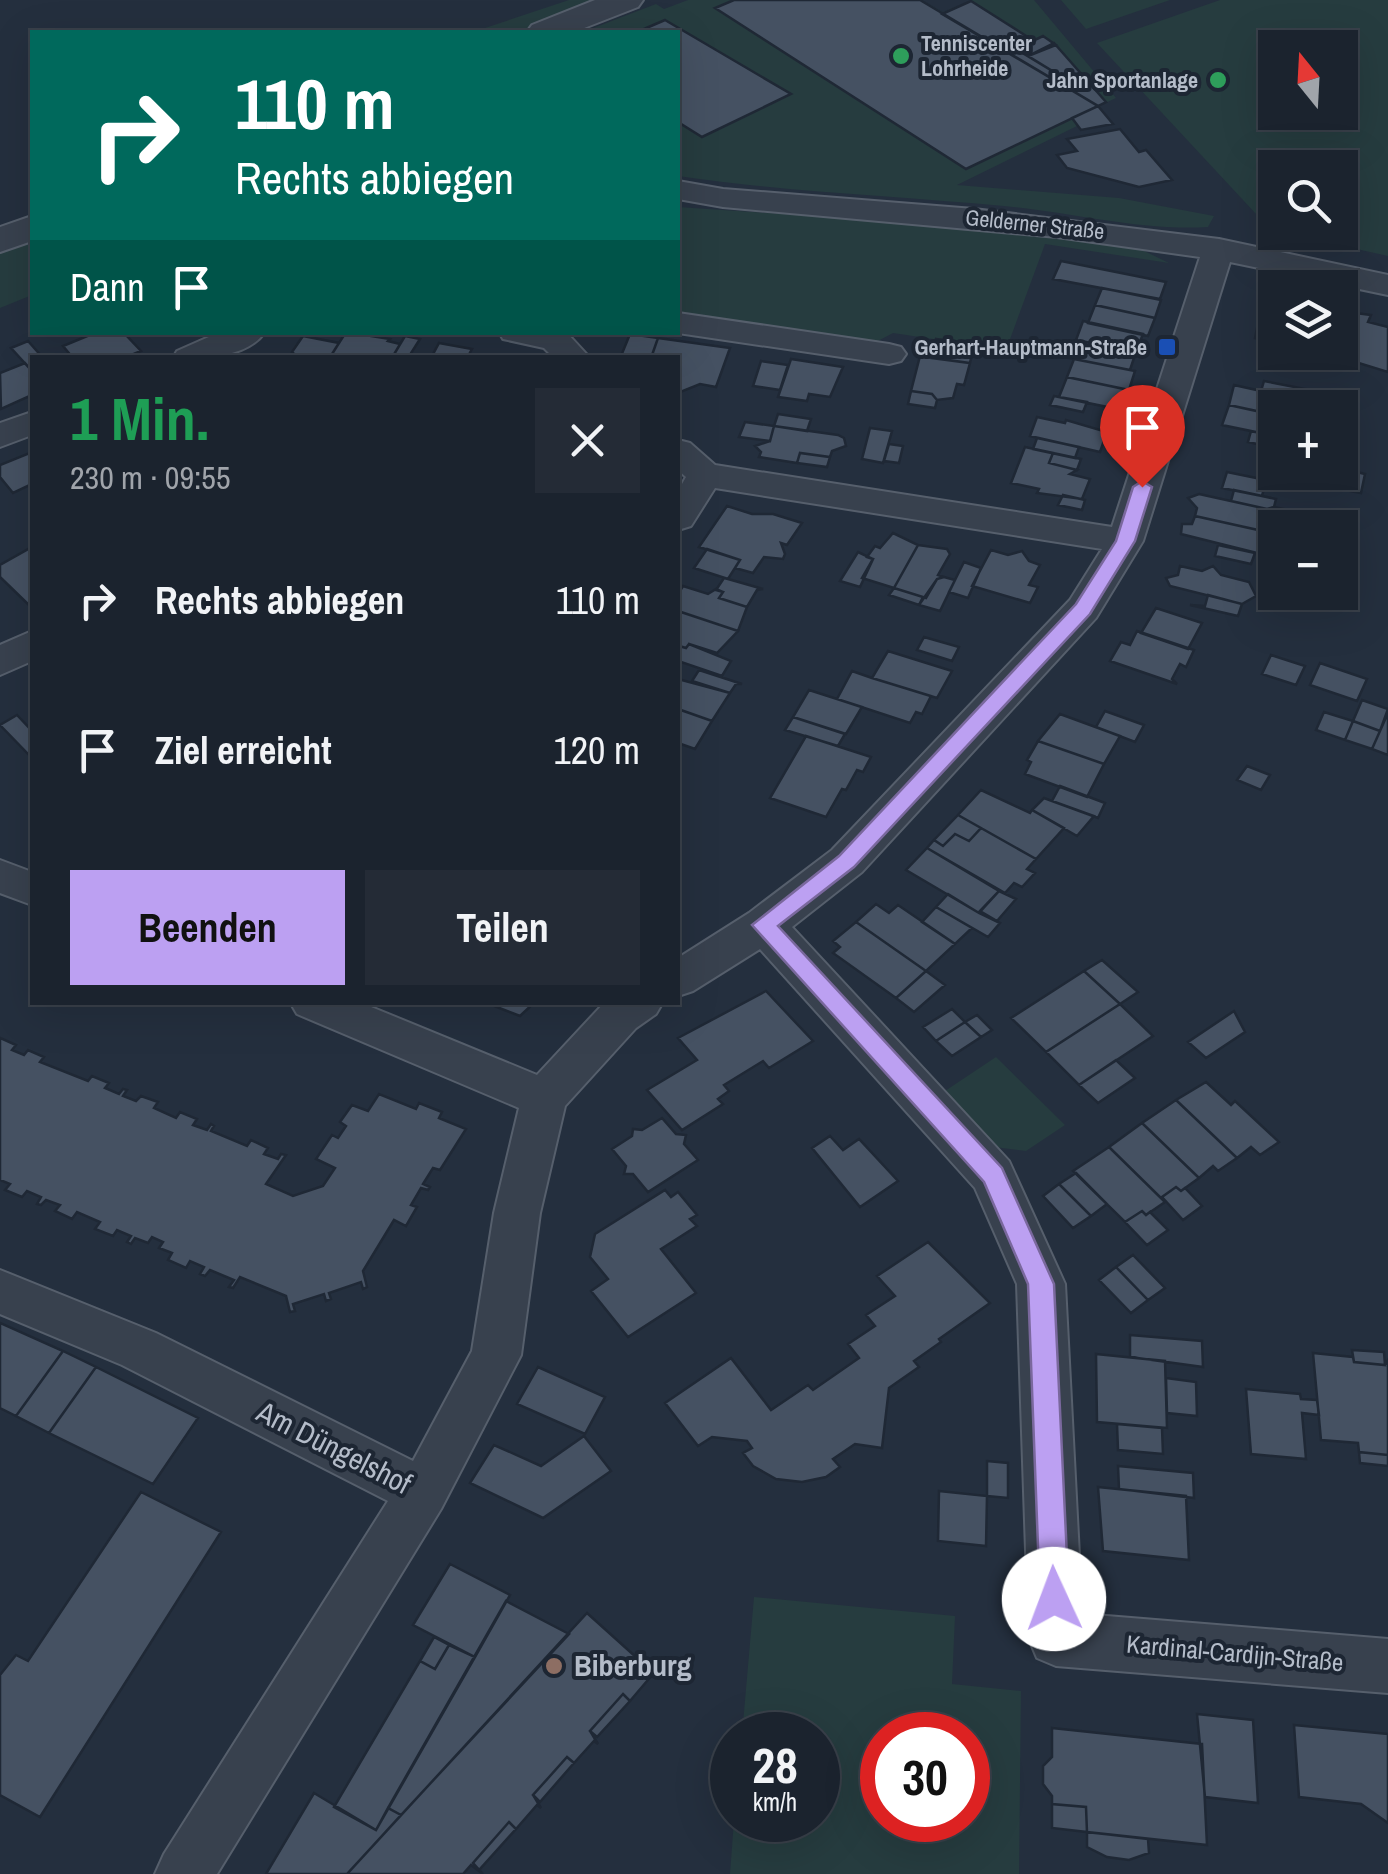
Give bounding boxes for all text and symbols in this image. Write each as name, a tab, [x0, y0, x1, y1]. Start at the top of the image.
place label: Tenniscenter Lohrheide	[921, 28, 1032, 83]
north arrow	[1258, 30, 1358, 130]
map controls	[1258, 30, 1358, 610]
marker: Tenniscenter Lohrheide	[890, 45, 912, 67]
text: 110 m	[235, 57, 395, 151]
place label: Jahn Sportanlage	[1047, 65, 1198, 95]
marker: Jahn Sportanlage	[1207, 69, 1229, 91]
icon: right	[70, 70, 200, 200]
text: Rechts abbiegen	[235, 147, 514, 208]
button: search	[1258, 150, 1358, 250]
street label: Gelderner Straße	[964, 202, 1106, 246]
icon: arrive	[164, 260, 219, 315]
text: Dann	[70, 262, 144, 313]
button: layers	[1258, 270, 1358, 370]
place label: Gerhart-Hauptmann-Straße	[914, 332, 1147, 362]
marker: Gerhart-Hauptmann-Straße	[1156, 336, 1178, 358]
text: 1 Min.	[70, 378, 209, 459]
pin	[1100, 385, 1185, 488]
button: close	[535, 388, 640, 493]
button: +	[1258, 390, 1358, 490]
icon: arrive	[1115, 400, 1170, 455]
text: 230 m · 09:55	[70, 456, 230, 499]
button: −	[1258, 510, 1358, 610]
icon: right	[70, 573, 125, 628]
text: Rechts abbiegen	[155, 575, 404, 626]
text: 110 m	[556, 575, 640, 626]
icon: arrive	[70, 723, 125, 778]
text: Ziel erreicht	[155, 725, 332, 776]
text: 120 m	[553, 725, 640, 776]
button: Beenden	[70, 870, 345, 985]
button: Teilen	[365, 870, 640, 985]
street label: Am Düngelshof	[250, 1391, 419, 1503]
position arrow	[1002, 1547, 1106, 1651]
street label: Kardinal-Cardijn-Straße	[1125, 1627, 1345, 1679]
place label: Biberburg	[574, 1645, 692, 1685]
marker: Biberburg	[543, 1655, 565, 1677]
speed limit sign: 30	[860, 1712, 990, 1842]
text: 28	[752, 1731, 798, 1799]
text: km/h	[753, 1785, 797, 1819]

